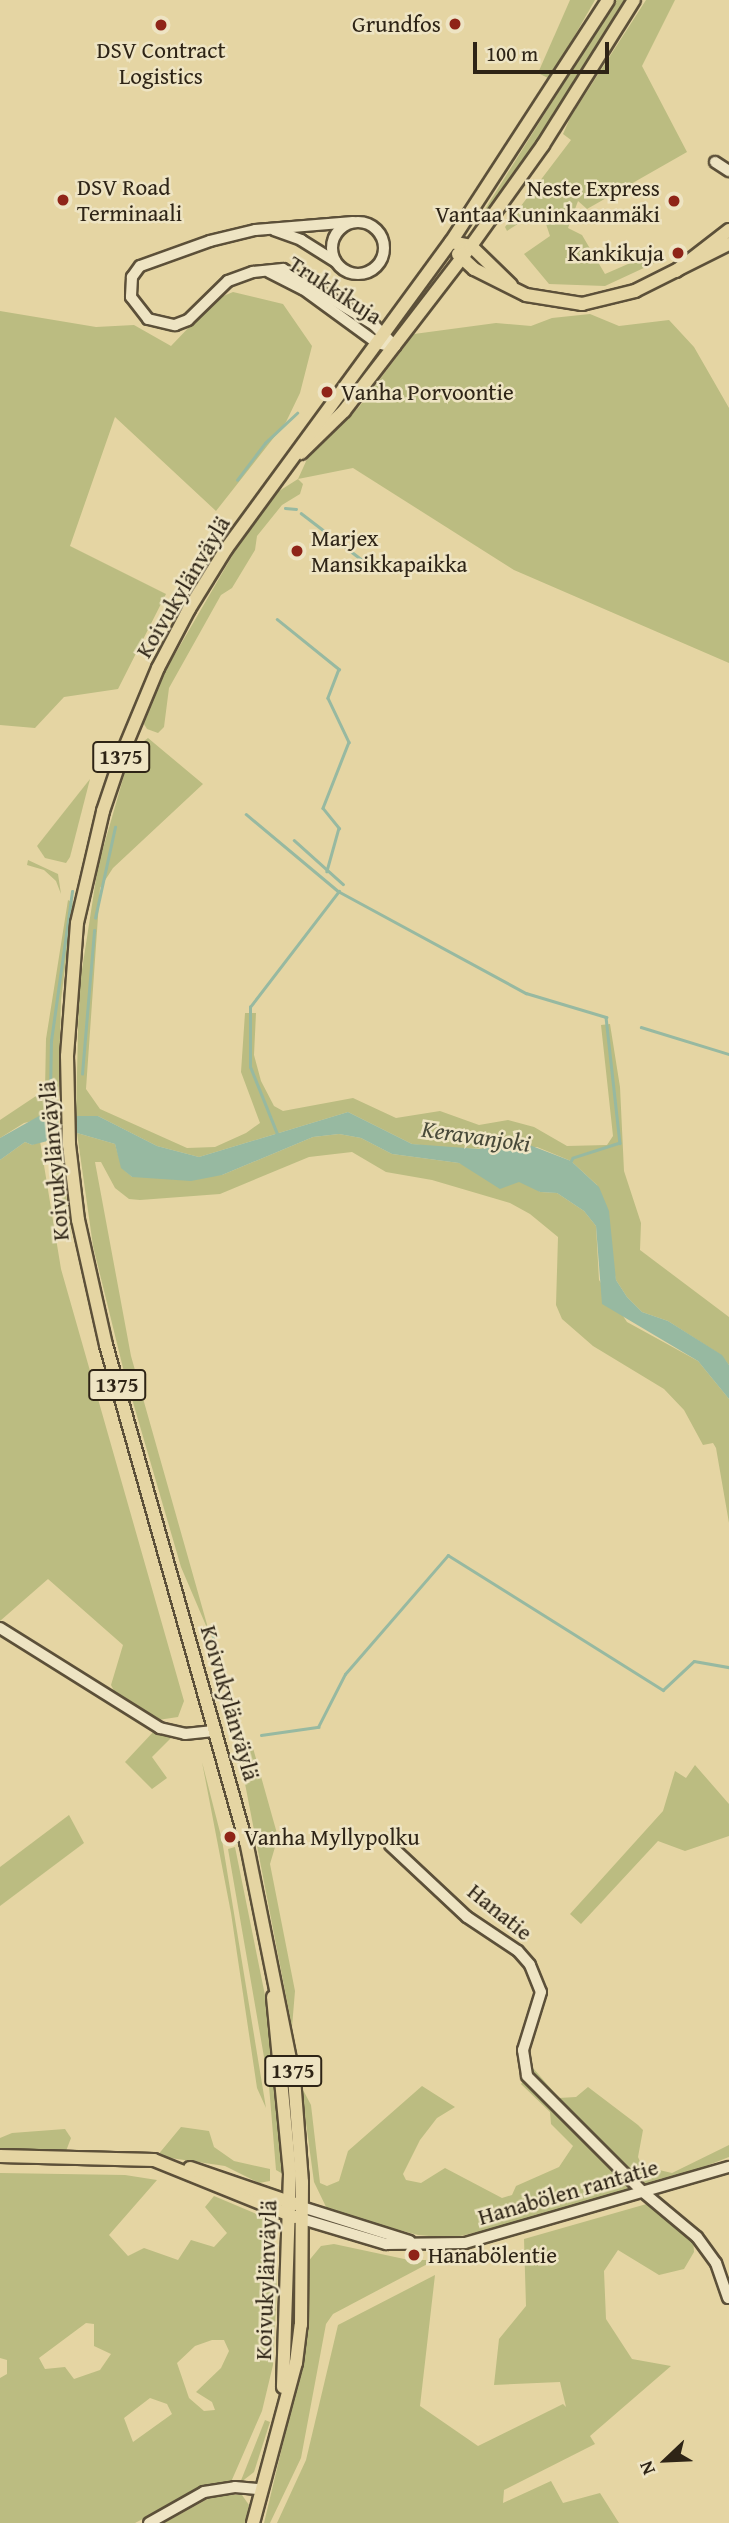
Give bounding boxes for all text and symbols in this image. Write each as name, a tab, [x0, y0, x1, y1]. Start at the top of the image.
place label: Grundfos	[352, 10, 441, 38]
marker: Grundfos	[447, 16, 463, 32]
marker: DSV Contract Logistics	[153, 17, 169, 33]
scale bar	[477, 28, 614, 72]
place label: DSV Contract Logistics	[96, 36, 226, 90]
text: 100 m	[486, 38, 538, 69]
place label: DSV Road Terminaali	[77, 173, 182, 227]
place label: Neste Express Vantaa Kuninkaanmäki	[435, 174, 660, 228]
marker: DSV Road Terminaali	[55, 192, 71, 208]
marker: Neste Express Vantaa Kuninkaanmäki	[666, 193, 682, 209]
place label: Kankikuja	[567, 239, 664, 267]
marker: Kankikuja	[670, 245, 686, 261]
street label: Trukkikuja	[283, 250, 387, 330]
place label: Vanha Porvoontie	[341, 378, 514, 406]
marker: Vanha Porvoontie	[319, 384, 335, 400]
street label: Koivukylänväylä	[130, 511, 236, 663]
place label: Marjex Mansikkapaikka	[311, 524, 467, 578]
marker: Marjex Mansikkapaikka	[289, 543, 305, 559]
road number: 1375	[91, 740, 151, 774]
street label: Koivukylänväylä	[33, 1080, 75, 1242]
water label: Keravanjoki	[420, 1114, 532, 1158]
road number: 1375	[87, 1368, 147, 1402]
street label: Koivukylänväylä	[195, 1622, 265, 1784]
place label: Vanha Myllypolku	[244, 1823, 420, 1851]
marker: Vanha Myllypolku	[222, 1829, 238, 1845]
street label: Hanatie	[462, 1878, 538, 1946]
road number: 1375	[263, 2054, 323, 2088]
street label: Hanabölen rantatie	[475, 2153, 661, 2231]
street label: Koivukylänväylä	[249, 2199, 283, 2361]
place label: Hanabölentie	[428, 2241, 557, 2269]
marker: Hanabölentie	[406, 2247, 422, 2263]
north arrow	[631, 2425, 701, 2495]
text: N	[631, 2457, 662, 2480]

